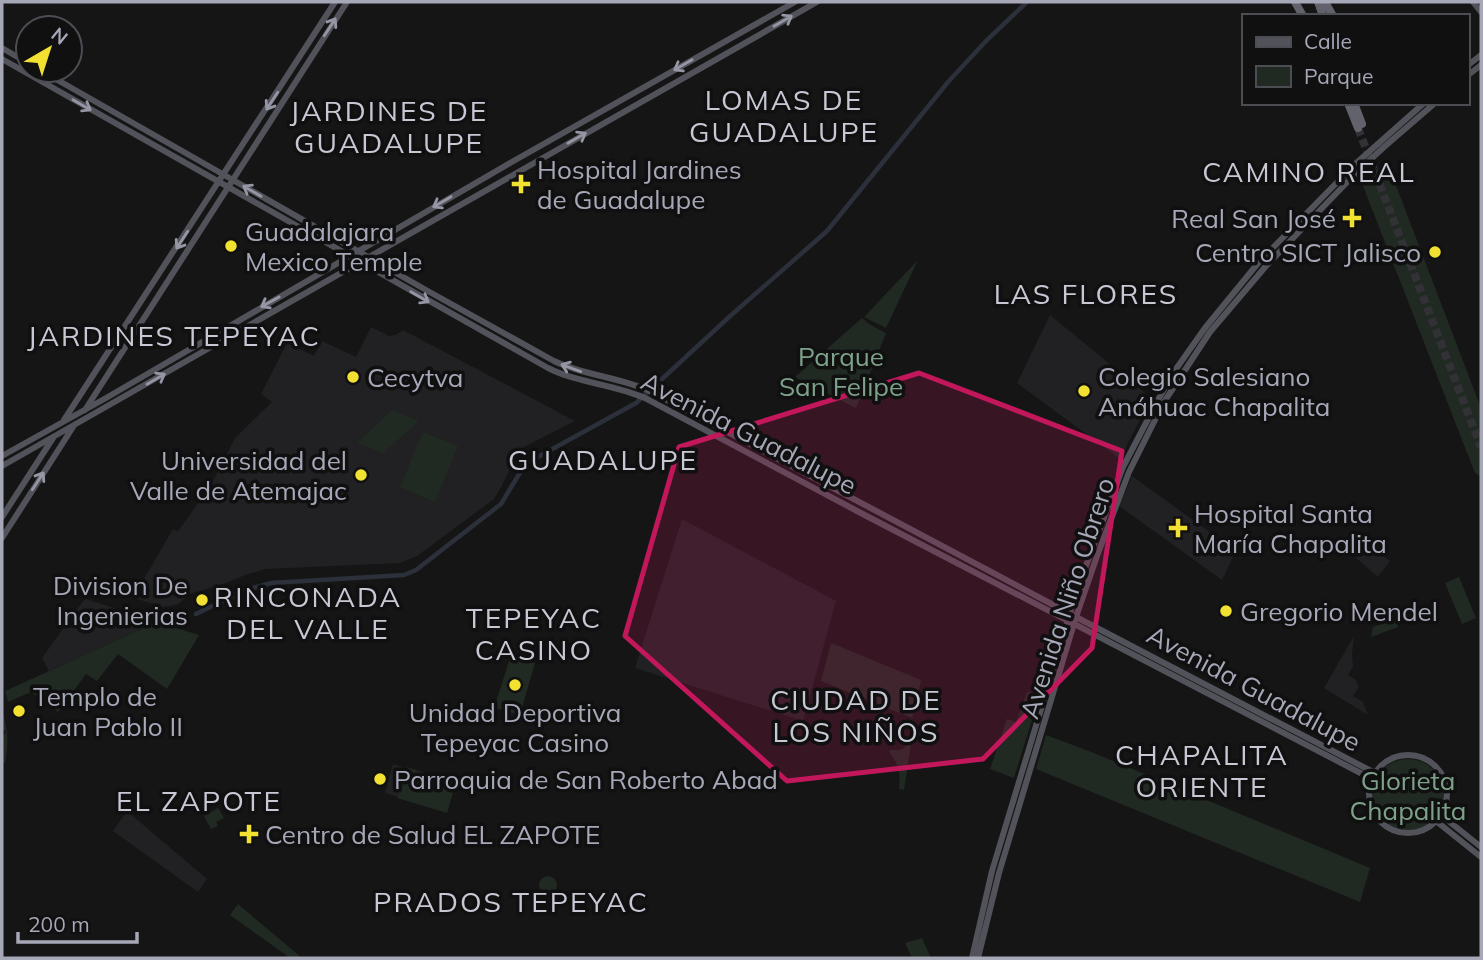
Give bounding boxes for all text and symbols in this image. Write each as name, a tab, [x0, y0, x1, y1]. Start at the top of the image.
north arrow	[14, 14, 84, 84]
one-way arrow	[772, 14, 793, 27]
legend	[1242, 14, 1469, 105]
one-way arrow	[324, 17, 338, 37]
text: N	[47, 22, 73, 50]
text: Calle	[1304, 28, 1352, 54]
one-way arrow	[673, 58, 693, 72]
text: Parque	[1304, 63, 1373, 89]
district label: LOMAS DE GUADALUPE	[689, 82, 879, 149]
one-way arrow	[264, 90, 278, 110]
district label: JARDINES DE GUADALUPE	[290, 93, 488, 160]
one-way arrow	[72, 98, 92, 112]
one-way arrow	[567, 131, 587, 145]
place label: Hospital Jardines de Guadalupe	[537, 153, 742, 216]
district label: CAMINO REAL	[1202, 154, 1416, 189]
marker: Hospital Jardines de Guadalupe	[511, 174, 531, 194]
one-way arrow	[243, 184, 263, 198]
one-way arrow	[433, 195, 453, 209]
place label: Real San José	[1171, 202, 1336, 235]
marker: Real San José	[1342, 208, 1362, 228]
place label: Guadalajara Mexico Temple	[245, 215, 422, 278]
one-way arrow	[174, 229, 188, 249]
place label: Centro SICT Jalisco	[1195, 236, 1421, 269]
marker: Guadalajara Mexico Temple	[223, 238, 239, 254]
marker: Centro SICT Jalisco	[1427, 244, 1443, 260]
district label: LAS FLORES	[994, 276, 1178, 311]
one-way arrow	[410, 290, 430, 304]
one-way arrow	[260, 296, 281, 309]
district label: JARDINES TEPEYAC	[27, 318, 321, 353]
park label: Parque San Felipe	[779, 340, 903, 403]
place label: Colegio Salesiano Anáhuac Chapalita	[1098, 360, 1330, 423]
place label: Cecytva	[367, 361, 463, 394]
one-way arrow	[561, 361, 582, 373]
street label: Avenida Guadalupe	[636, 364, 862, 502]
marker: Cecytva	[345, 369, 361, 385]
one-way arrow	[145, 372, 165, 386]
marker: Colegio Salesiano Anáhuac Chapalita	[1076, 383, 1092, 399]
district label: GUADALUPE	[508, 442, 698, 477]
place label: Universidad del Valle de Atemajac	[130, 444, 347, 507]
marker: Universidad del Valle de Atemajac	[353, 467, 369, 483]
one-way arrow	[31, 472, 46, 491]
street label: Avenida Niño Obrero	[1012, 473, 1122, 723]
place label: Hospital Santa María Chapalita	[1194, 497, 1387, 560]
marker: Hospital Santa María Chapalita	[1168, 518, 1188, 538]
place label: Division De Ingenierias	[53, 569, 188, 632]
district label: RINCONADA DEL VALLE	[214, 579, 402, 646]
marker: Division De Ingenierias	[194, 592, 210, 608]
place label: Gregorio Mendel	[1240, 595, 1438, 628]
district label: TEPEYAC CASINO	[466, 600, 602, 667]
marker: Gregorio Mendel	[1218, 603, 1234, 619]
street label: Avenida Guadalupe	[1141, 618, 1367, 758]
marker: Unidad Deportiva Tepeyac Casino	[507, 677, 523, 693]
place label: Templo de Juan Pablo II	[33, 680, 183, 743]
district label: CIUDAD DE LOS NIÑOS	[770, 682, 942, 749]
place label: Unidad Deportiva Tepeyac Casino	[409, 696, 621, 759]
marker: Templo de Juan Pablo II	[11, 703, 27, 719]
district label: CHAPALITA ORIENTE	[1115, 737, 1289, 804]
place label: Parroquia de San Roberto Abad	[394, 763, 778, 796]
park label: Glorieta Chapalita	[1350, 764, 1466, 827]
marker: Parroquia de San Roberto Abad	[372, 771, 388, 787]
district label: EL ZAPOTE	[116, 783, 282, 818]
place label: Centro de Salud EL ZAPOTE	[265, 818, 600, 851]
marker: Centro de Salud EL ZAPOTE	[239, 824, 259, 844]
district label: PRADOS TEPEYAC	[373, 884, 649, 919]
scale bar	[18, 900, 136, 944]
text: 200 m	[28, 911, 90, 937]

